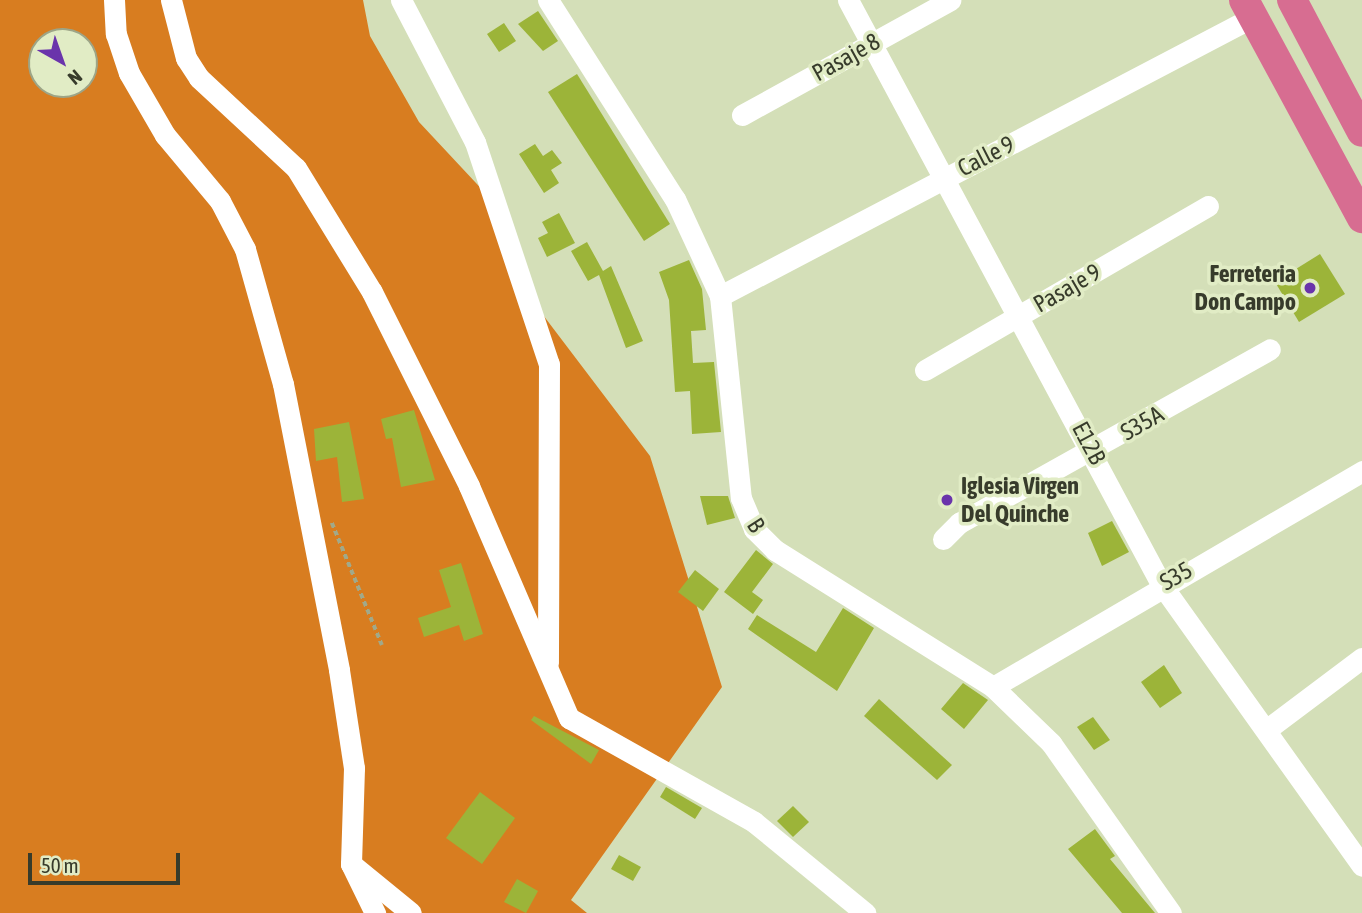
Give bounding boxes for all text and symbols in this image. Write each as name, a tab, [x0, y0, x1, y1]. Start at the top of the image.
street label: Pasaje 8	[807, 27, 885, 87]
north arrow	[28, 28, 98, 98]
text: N	[64, 66, 87, 90]
street label: Calle 9	[953, 130, 1019, 182]
street label: Pasaje 9	[1028, 257, 1106, 319]
place label: Ferreteria Don Campo	[1194, 260, 1296, 316]
marker: Ferreteria Don Campo	[1302, 280, 1318, 296]
street label: S35A	[1116, 399, 1168, 447]
street label: E12B	[1066, 417, 1112, 469]
place label: Iglesia Virgen Del Quinche	[961, 472, 1079, 528]
marker: Iglesia Virgen Del Quinche	[939, 492, 955, 508]
street label: B	[741, 512, 771, 538]
street label: S35	[1155, 555, 1197, 597]
scale bar	[32, 839, 184, 883]
text: 50 m	[41, 853, 79, 877]

